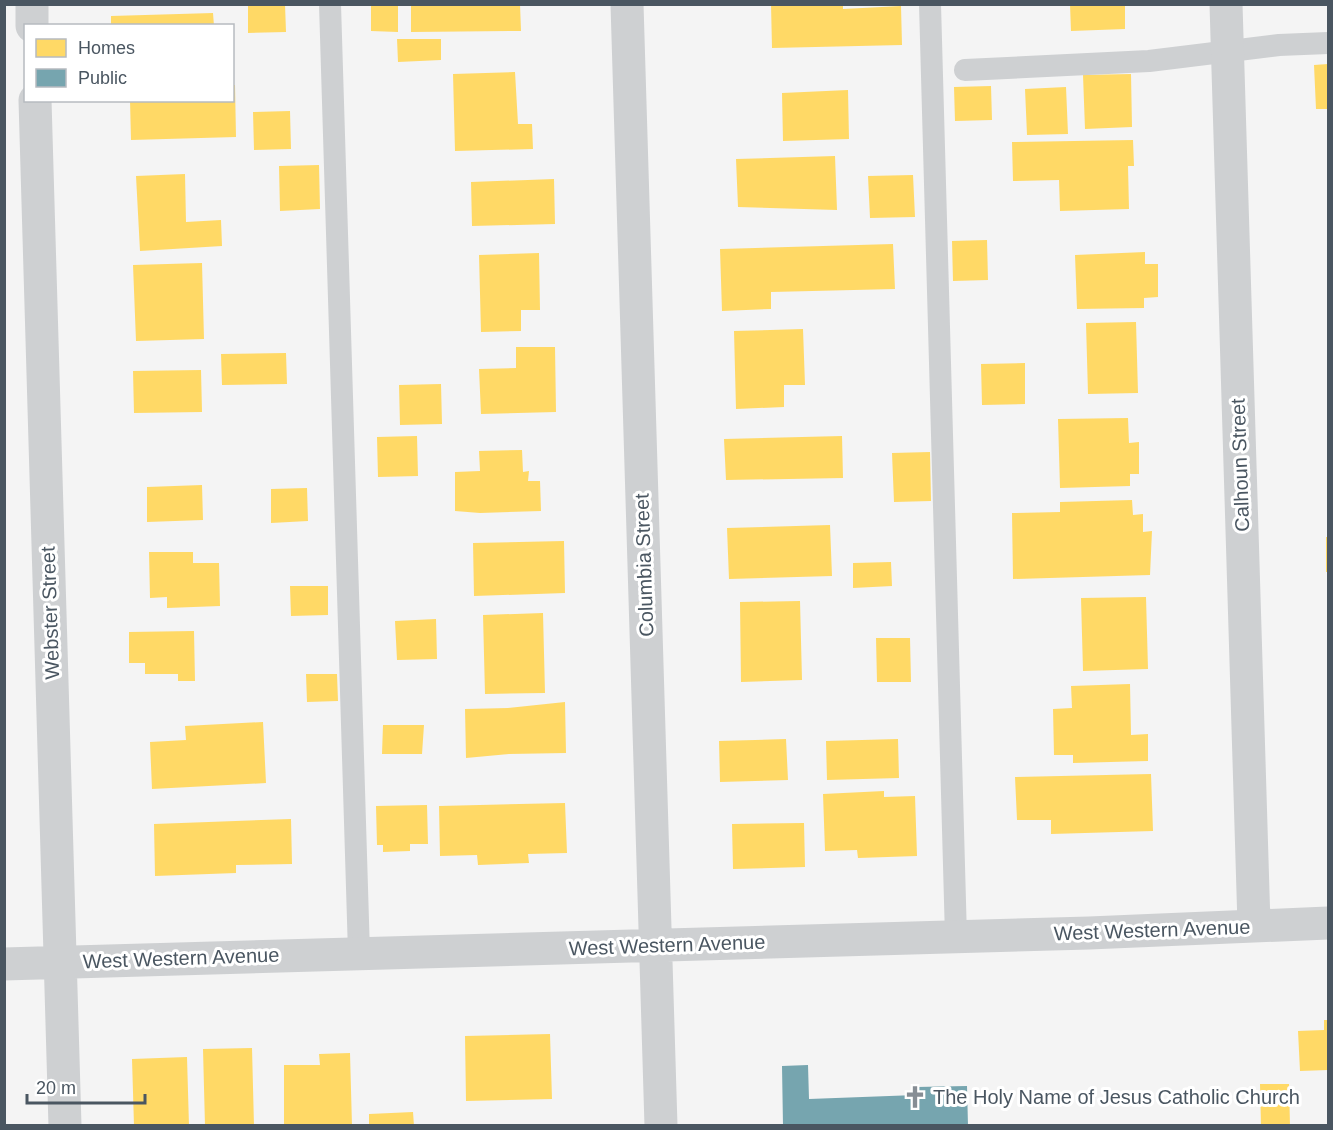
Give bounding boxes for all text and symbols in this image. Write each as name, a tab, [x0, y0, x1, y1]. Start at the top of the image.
legend	[24, 24, 234, 102]
text: Homes	[78, 38, 135, 58]
text: Public	[78, 68, 127, 88]
street label: Calhoun Street	[1227, 398, 1253, 532]
street label: Columbia Street	[630, 493, 657, 637]
street label: Webster Street	[37, 546, 63, 680]
street label: West Western Avenue	[1053, 916, 1251, 944]
street label: West Western Avenue	[568, 931, 766, 959]
street label: West Western Avenue	[82, 944, 280, 972]
scale bar	[27, 1067, 146, 1105]
text: 20 m	[36, 1078, 76, 1098]
church icon: The Holy Name of Jesus Catholic Church	[902, 1084, 928, 1110]
place label: The Holy Name of Jesus Catholic Church	[933, 1086, 1300, 1108]

